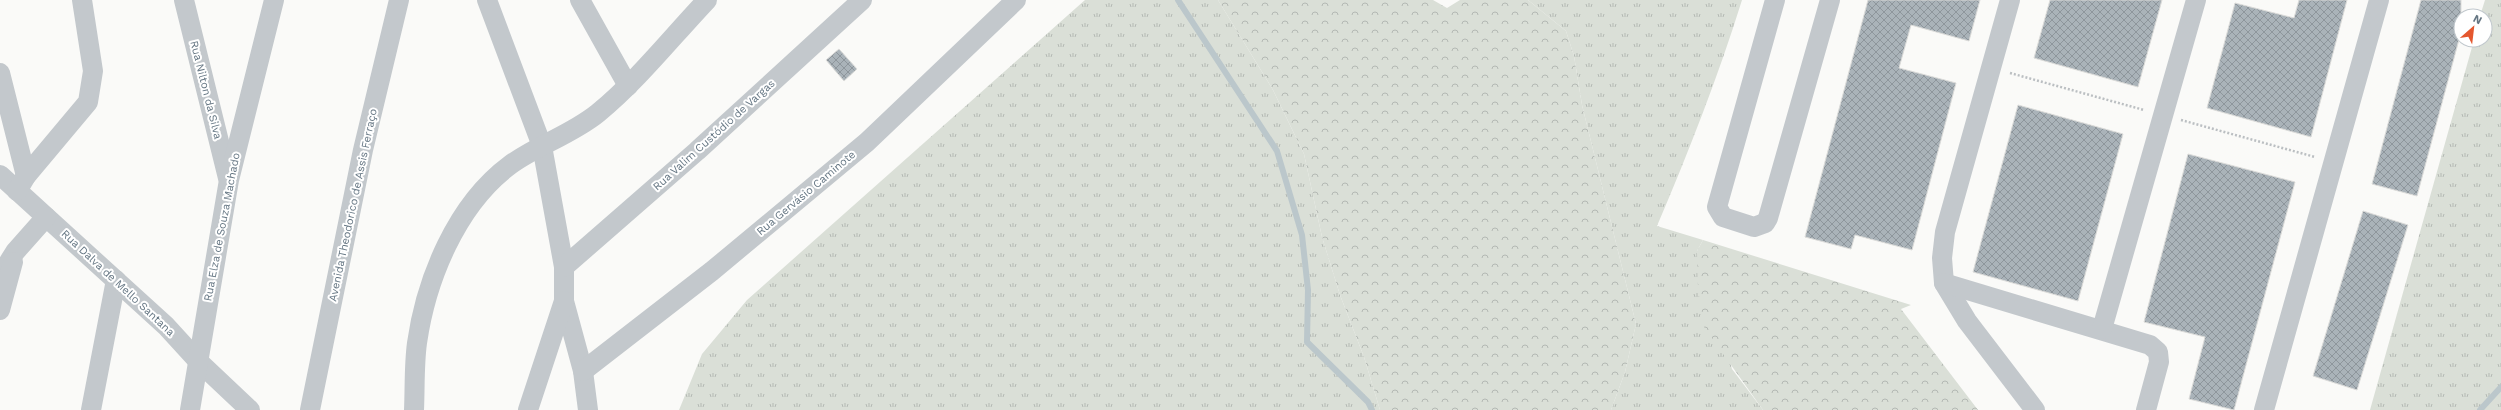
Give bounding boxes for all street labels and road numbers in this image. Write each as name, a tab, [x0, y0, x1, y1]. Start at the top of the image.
street label: Rua Nilton da Silva	[187, 39, 225, 141]
street label: Rua Valim Custódio de Vargas	[650, 77, 778, 193]
street label: Avenida Theodorico de Assis Ferraço	[326, 107, 380, 303]
street label: Rua Gervásio Caminote	[754, 148, 858, 238]
street label: Rua Elza de Souza Machado	[201, 152, 243, 302]
street label: Rua Dalva de Mello Santana	[59, 227, 177, 339]

